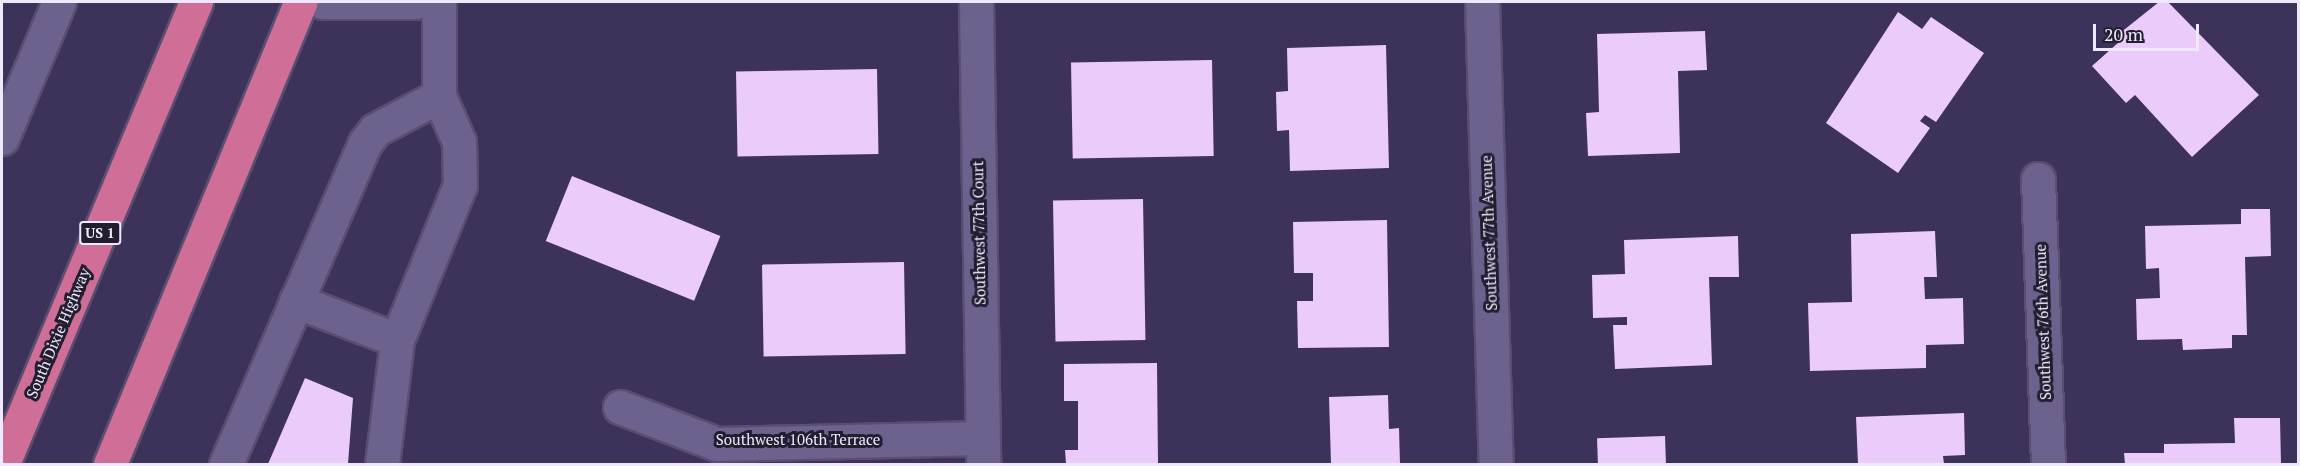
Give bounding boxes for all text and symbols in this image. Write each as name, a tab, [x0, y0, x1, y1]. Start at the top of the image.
scale bar	[2096, 12, 2202, 50]
text: 20 m	[2104, 22, 2143, 46]
street label: Southwest 77th Avenue	[1477, 155, 1501, 311]
street label: Southwest 77th Court	[969, 161, 989, 305]
road number: US 1	[79, 222, 121, 244]
street label: Southwest 76th Avenue	[2031, 244, 2055, 400]
street label: South Dixie Highway	[22, 265, 94, 401]
street label: Southwest 106th Terrace	[716, 431, 880, 449]

